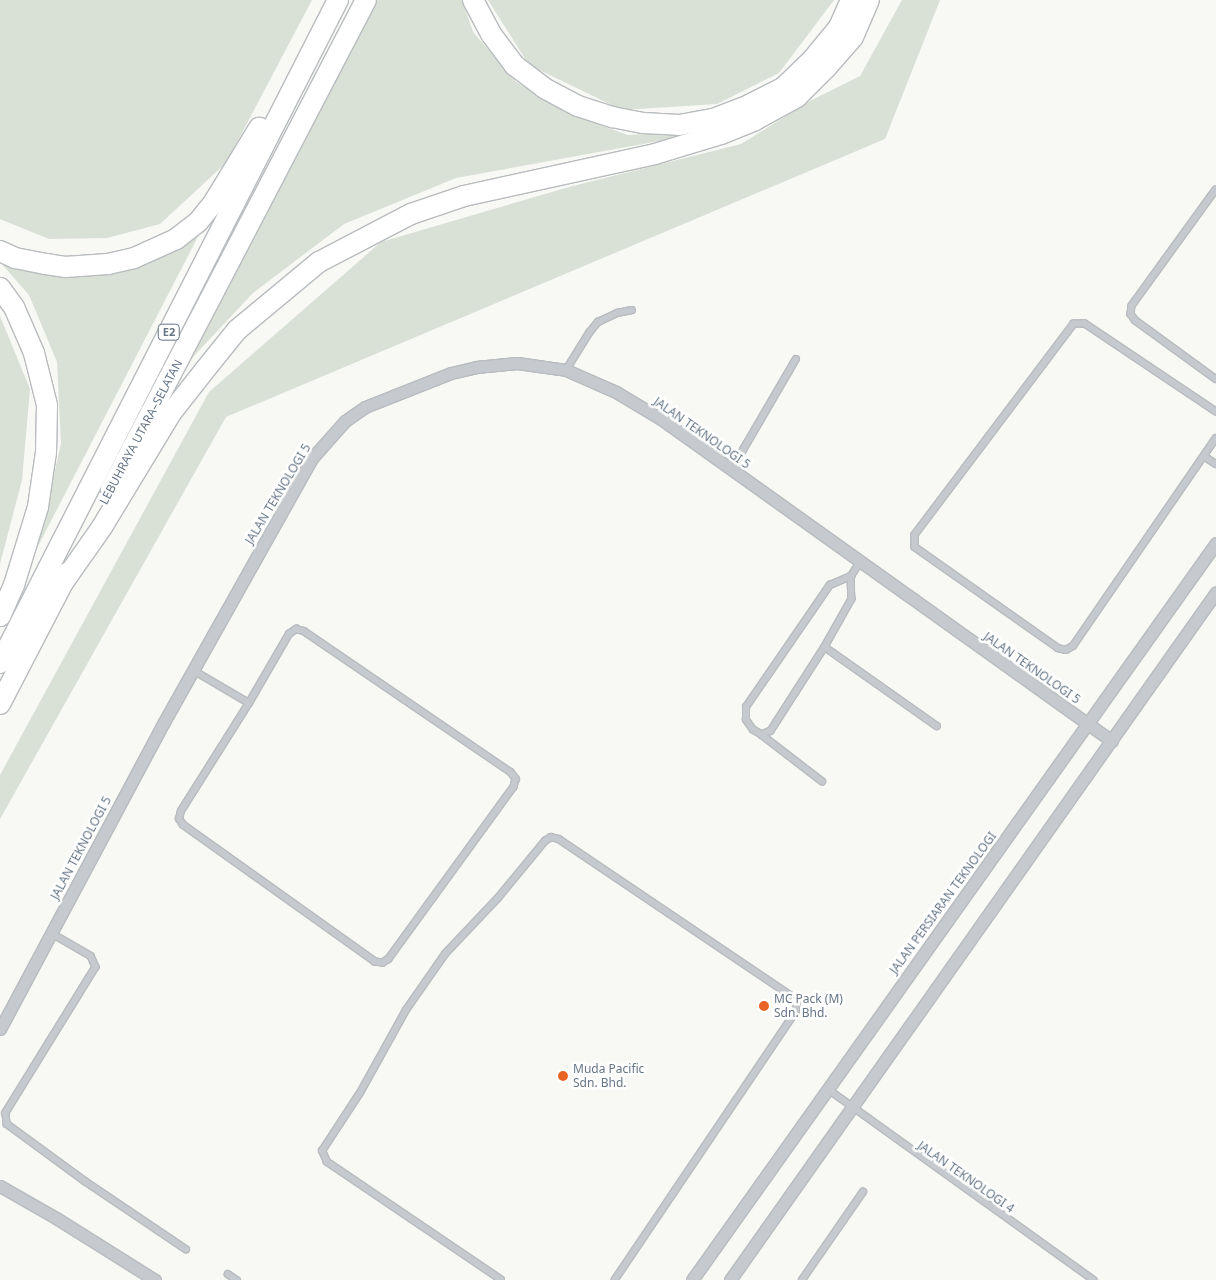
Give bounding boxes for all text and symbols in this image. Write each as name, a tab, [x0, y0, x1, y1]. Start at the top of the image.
road number: E2	[158, 324, 180, 341]
street label: LEBUHRAYA UTARA–SELATAN	[97, 357, 185, 507]
street label: JALAN TEKNOLOGI 5	[651, 394, 753, 472]
street label: JALAN TEKNOLOGI 5	[242, 441, 314, 547]
street label: JALAN TEKNOLOGI 5	[981, 629, 1083, 707]
street label: JALAN TEKNOLOGI 5	[48, 794, 114, 902]
street label: JALAN PERSIARAN TEKNOLOGI	[887, 829, 999, 977]
place label: MC Pack (M) Sdn. Bhd.	[774, 992, 843, 1020]
marker: MC Pack (M) Sdn. Bhd.	[758, 1000, 770, 1012]
place label: Muda Pacific Sdn. Bhd.	[573, 1062, 644, 1090]
marker: Muda Pacific Sdn. Bhd.	[557, 1070, 569, 1082]
street label: JALAN TEKNOLOGI 4	[915, 1138, 1017, 1216]

